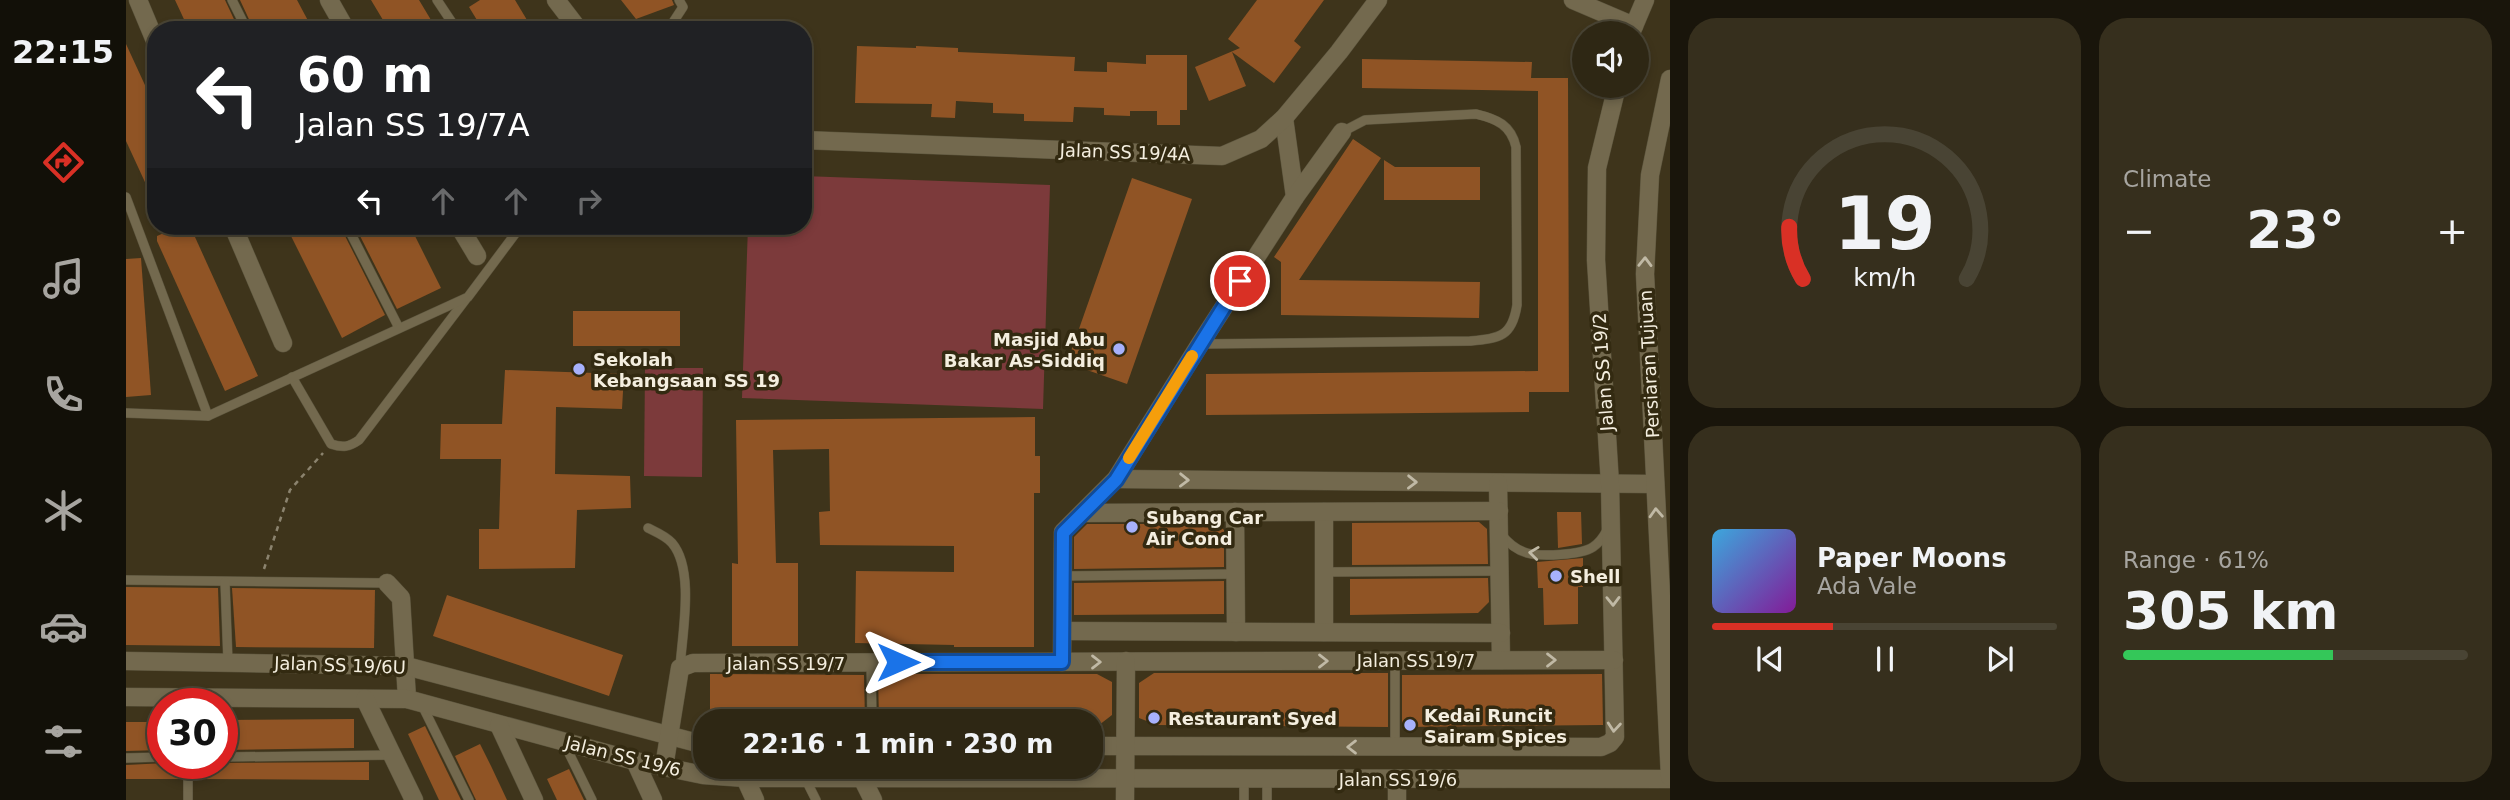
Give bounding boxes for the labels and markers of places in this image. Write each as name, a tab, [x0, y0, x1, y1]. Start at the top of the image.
pin	[1210, 251, 1270, 311]
place label: Masjid Abu Bakar As-Siddiq	[944, 329, 1105, 371]
marker: Masjid Abu Bakar As-Siddiq	[1111, 341, 1127, 357]
place label: Sekolah Kebangsaan SS 19	[593, 349, 780, 391]
marker: Sekolah Kebangsaan SS 19	[571, 361, 587, 377]
place label: Subang Car Air Cond	[1146, 507, 1263, 549]
marker: Subang Car Air Cond	[1124, 519, 1140, 535]
place label: Shell	[1570, 566, 1620, 587]
marker: Shell	[1548, 568, 1564, 584]
place label: Kedai Runcit Sairam Spices	[1424, 705, 1567, 747]
place label: Restaurant Syed	[1168, 708, 1337, 729]
marker: Restaurant Syed	[1146, 710, 1162, 726]
marker: Kedai Runcit Sairam Spices	[1402, 717, 1418, 733]

